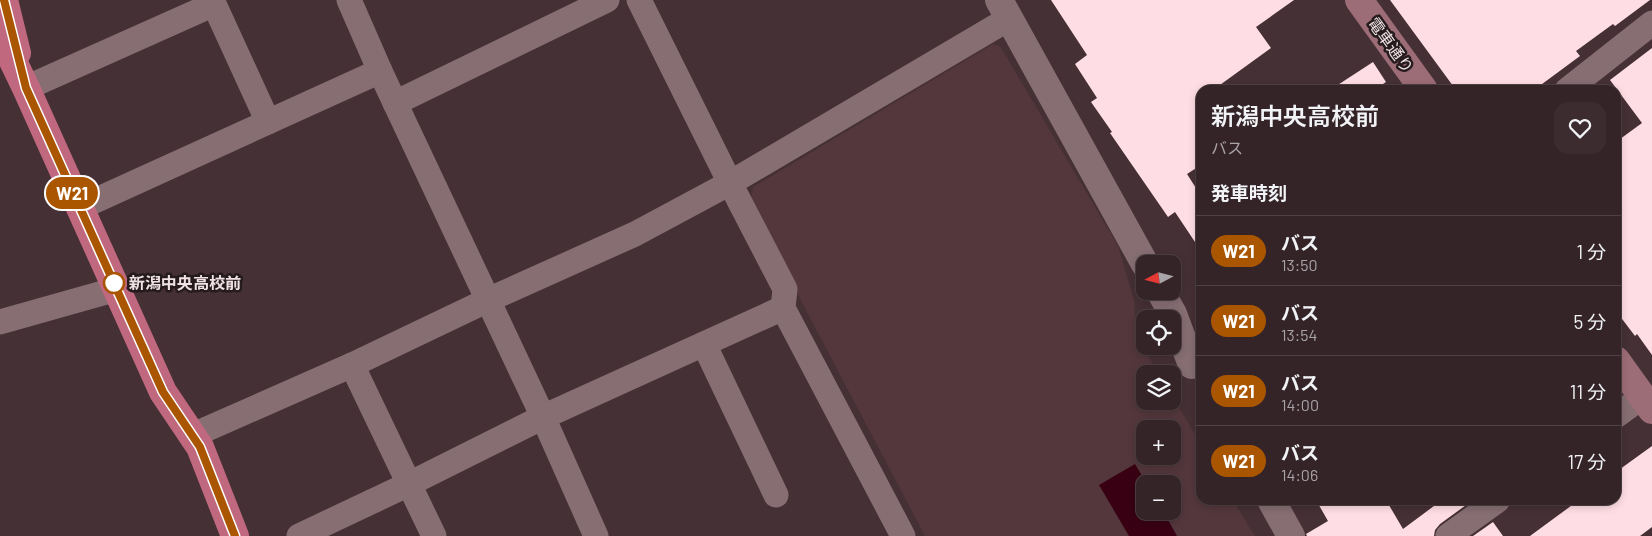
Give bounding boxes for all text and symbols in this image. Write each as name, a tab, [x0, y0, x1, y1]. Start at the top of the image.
street label: 電車通り	[1365, 13, 1418, 76]
text: 新潟中央高校前	[1211, 101, 1379, 130]
button: heart	[1554, 102, 1606, 154]
text: バス	[1211, 138, 1243, 157]
line badge: W21	[43, 177, 101, 209]
text: 発車時刻	[1211, 181, 1287, 204]
text: W21	[56, 182, 88, 204]
text: バス	[1281, 231, 1319, 254]
text: W21	[1222, 240, 1255, 262]
text: 1 分	[1577, 240, 1606, 263]
north arrow	[1136, 255, 1181, 300]
map controls	[1136, 255, 1181, 520]
text: 13:50	[1281, 255, 1318, 274]
marker: 新潟中央高校前	[103, 272, 125, 294]
place label: 新潟中央高校前	[129, 273, 241, 292]
text: バス	[1281, 301, 1319, 324]
button: locate	[1136, 310, 1181, 355]
text: W21	[1222, 310, 1255, 332]
text: 5 分	[1573, 310, 1606, 333]
text: 13:54	[1281, 325, 1317, 344]
button: layers	[1136, 365, 1181, 410]
text: バス	[1281, 371, 1319, 394]
text: W21	[1222, 380, 1255, 402]
text: 11 分	[1570, 380, 1606, 403]
text: 14:00	[1281, 395, 1319, 414]
button: +	[1136, 420, 1181, 465]
text: バス	[1281, 441, 1319, 464]
text: W21	[1222, 450, 1255, 472]
text: 17 分	[1568, 450, 1606, 473]
text: 14:06	[1281, 465, 1318, 484]
button: −	[1136, 475, 1181, 520]

